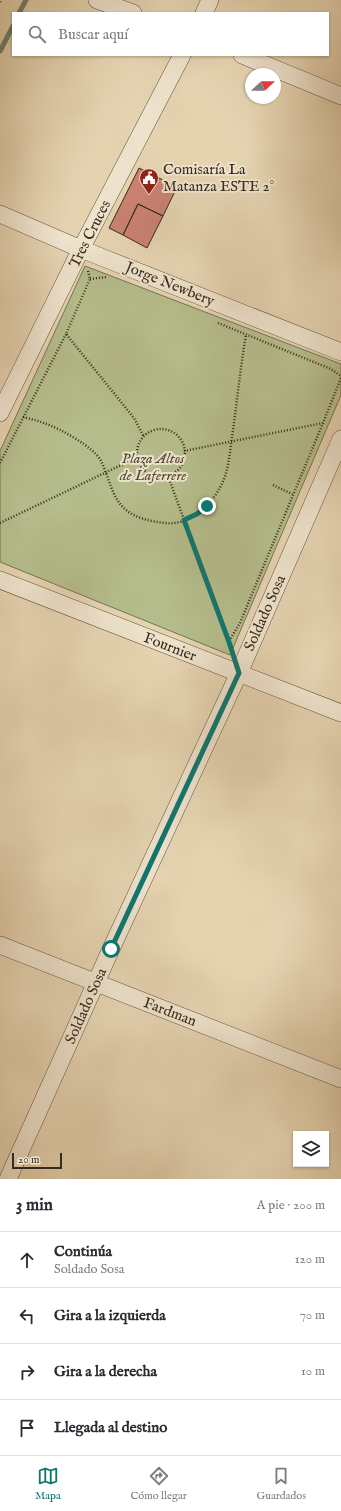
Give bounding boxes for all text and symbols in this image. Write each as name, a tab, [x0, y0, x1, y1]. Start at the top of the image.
search box	[12, 12, 329, 56]
icon: search	[26, 23, 48, 45]
text: Buscar aquí	[58, 25, 128, 44]
north arrow	[245, 68, 281, 104]
place label: Comisaría La Matanza ESTE 2°	[163, 160, 275, 196]
public building icon: Comisaría La Matanza ESTE 2°	[138, 167, 160, 195]
street label: Tres Cruces	[65, 197, 115, 271]
street label: Jorge Newbery	[121, 257, 218, 311]
park label: Plaza Altos de Laferrere	[119, 449, 186, 485]
route end	[198, 497, 216, 515]
street label: Soldado Sosa	[240, 572, 290, 654]
street label: Fournier	[141, 628, 200, 666]
route start	[102, 940, 120, 958]
street label: Soldado Sosa	[61, 965, 111, 1047]
street label: Fardman	[141, 993, 199, 1031]
map controls	[293, 1131, 329, 1167]
button: layers	[293, 1131, 329, 1167]
scale bar	[12, 1151, 62, 1170]
text: 20 m	[18, 1153, 39, 1167]
text: 3 min	[16, 1195, 53, 1216]
text: A pie · 200 m	[257, 1197, 325, 1214]
text: Continúa	[54, 1242, 112, 1261]
icon: ahead	[16, 1249, 38, 1271]
text: 120 m	[295, 1251, 325, 1268]
text: Soldado Sosa	[54, 1261, 124, 1278]
icon: left	[16, 1305, 38, 1327]
text: Gira a la izquierda	[54, 1306, 166, 1325]
text: 70 m	[300, 1307, 325, 1324]
icon: right	[16, 1361, 38, 1383]
text: Gira a la derecha	[54, 1362, 157, 1381]
text: 10 m	[301, 1363, 325, 1380]
icon: arrive	[16, 1417, 38, 1439]
text: Llegada al destino	[54, 1418, 167, 1437]
tab: Mapa	[35, 1465, 61, 1503]
tab: Cómo llegar	[130, 1465, 187, 1503]
tab: Guardados	[257, 1465, 306, 1503]

